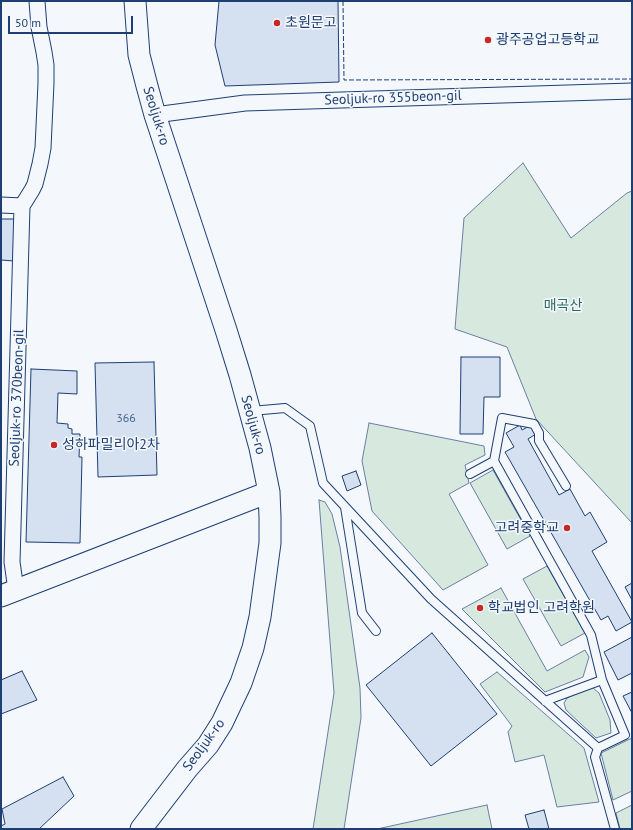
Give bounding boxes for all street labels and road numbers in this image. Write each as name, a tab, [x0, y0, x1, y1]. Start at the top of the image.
street label: Seoljuk-ro	[139, 85, 173, 147]
street label: Seoljuk-ro 355beon-gil	[324, 87, 462, 109]
street label: Seoljuk-ro 370beon-gil	[6, 329, 28, 467]
street label: Seoljuk-ro	[237, 394, 269, 456]
street label: Seoljuk-ro	[179, 716, 229, 774]

